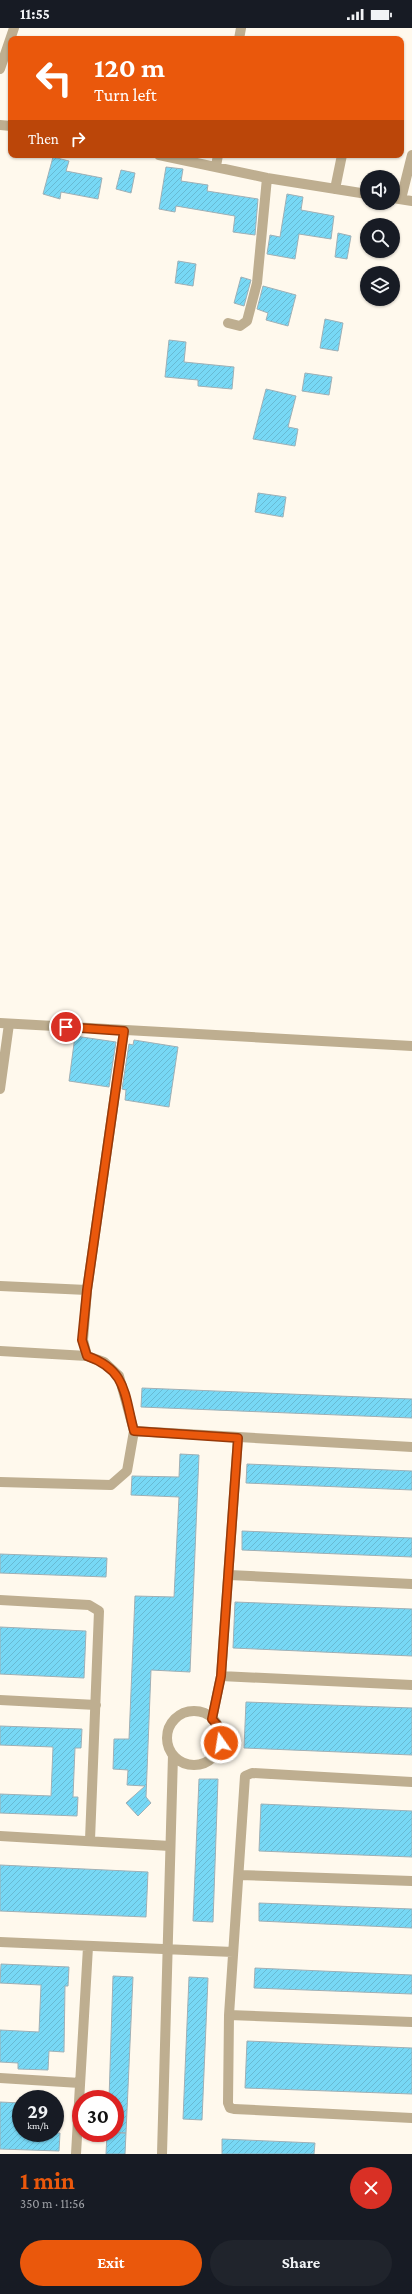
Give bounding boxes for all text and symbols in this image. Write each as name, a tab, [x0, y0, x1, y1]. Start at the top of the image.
text: 11:55	[20, 6, 50, 22]
icon: left	[28, 52, 80, 104]
text: 120 m	[94, 52, 165, 83]
text: Turn left	[94, 85, 157, 105]
icon: right	[67, 128, 89, 150]
text: Then	[28, 131, 59, 147]
map controls	[360, 170, 400, 306]
button: sound	[360, 170, 400, 210]
button: search	[360, 218, 400, 258]
button: layers	[360, 266, 400, 306]
pin	[49, 1010, 83, 1044]
icon: arrive	[55, 1016, 77, 1038]
position arrow	[200, 1722, 242, 1764]
speed limit sign: 30	[72, 2090, 124, 2142]
text: 29	[27, 2100, 49, 2122]
text: km/h	[27, 2120, 49, 2131]
text: 1 min	[20, 2167, 75, 2194]
button: close	[350, 2167, 392, 2209]
text: 350 m · 11:56	[20, 2196, 85, 2211]
button: Exit	[20, 2240, 202, 2286]
button: Share	[210, 2240, 392, 2286]

